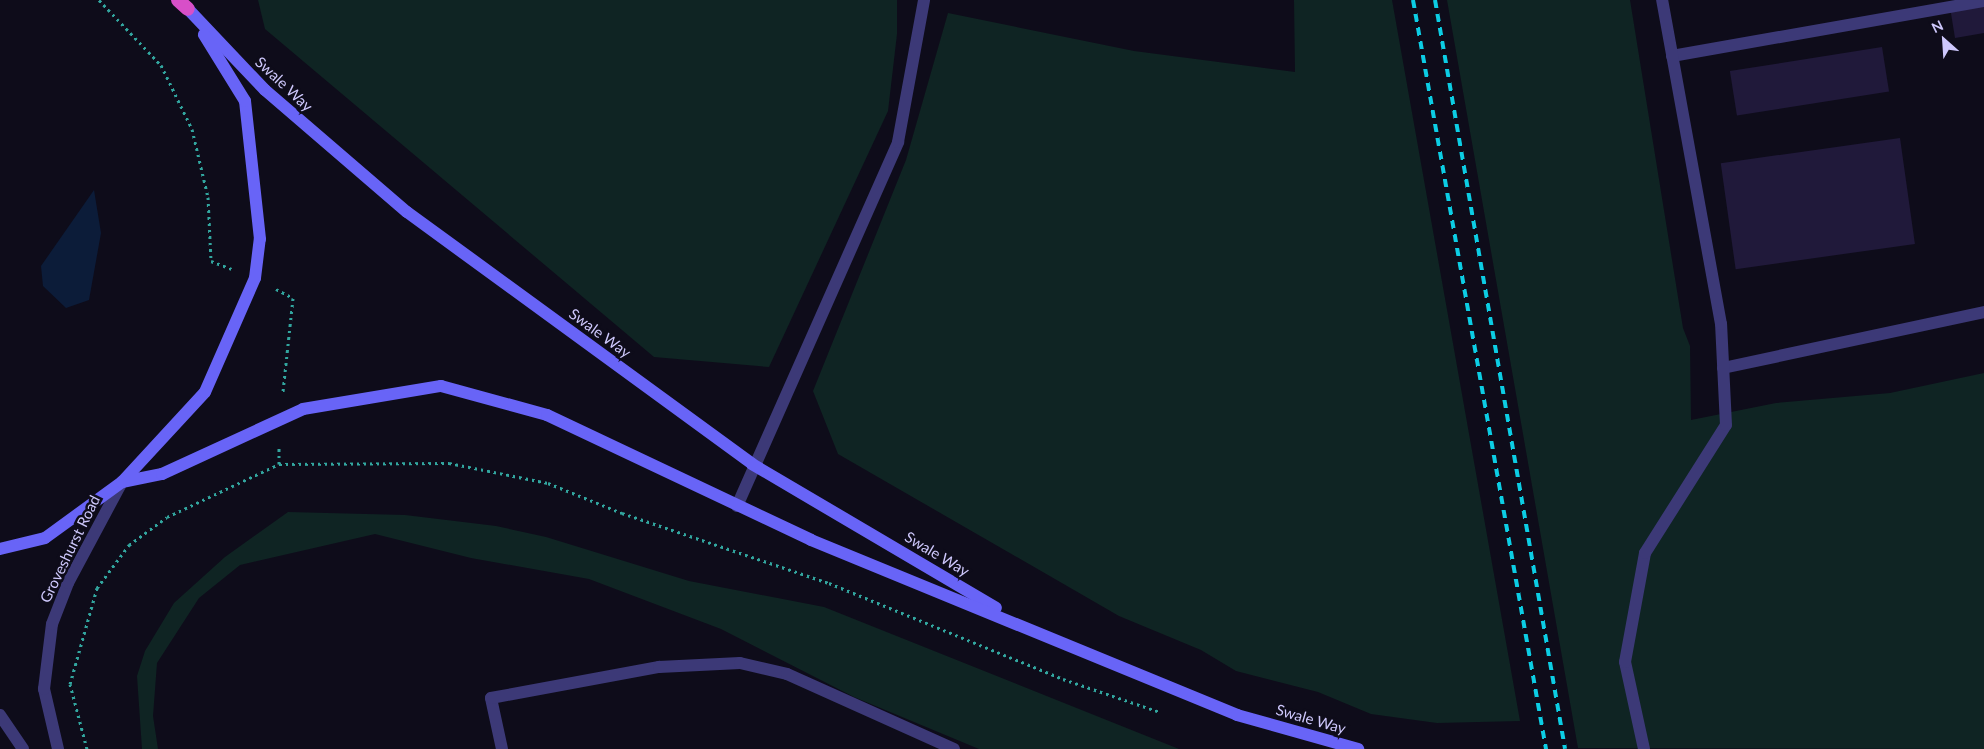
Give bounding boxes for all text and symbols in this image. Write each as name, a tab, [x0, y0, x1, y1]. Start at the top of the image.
north arrow	[1919, 15, 1969, 65]
text: N	[1929, 16, 1946, 36]
street label: Swale Way	[252, 53, 316, 115]
street label: Swale Way	[566, 305, 634, 361]
street label: Groveshurst Road	[36, 492, 104, 606]
street label: Swale Way	[901, 528, 973, 580]
street label: Swale Way	[1274, 700, 1348, 738]

